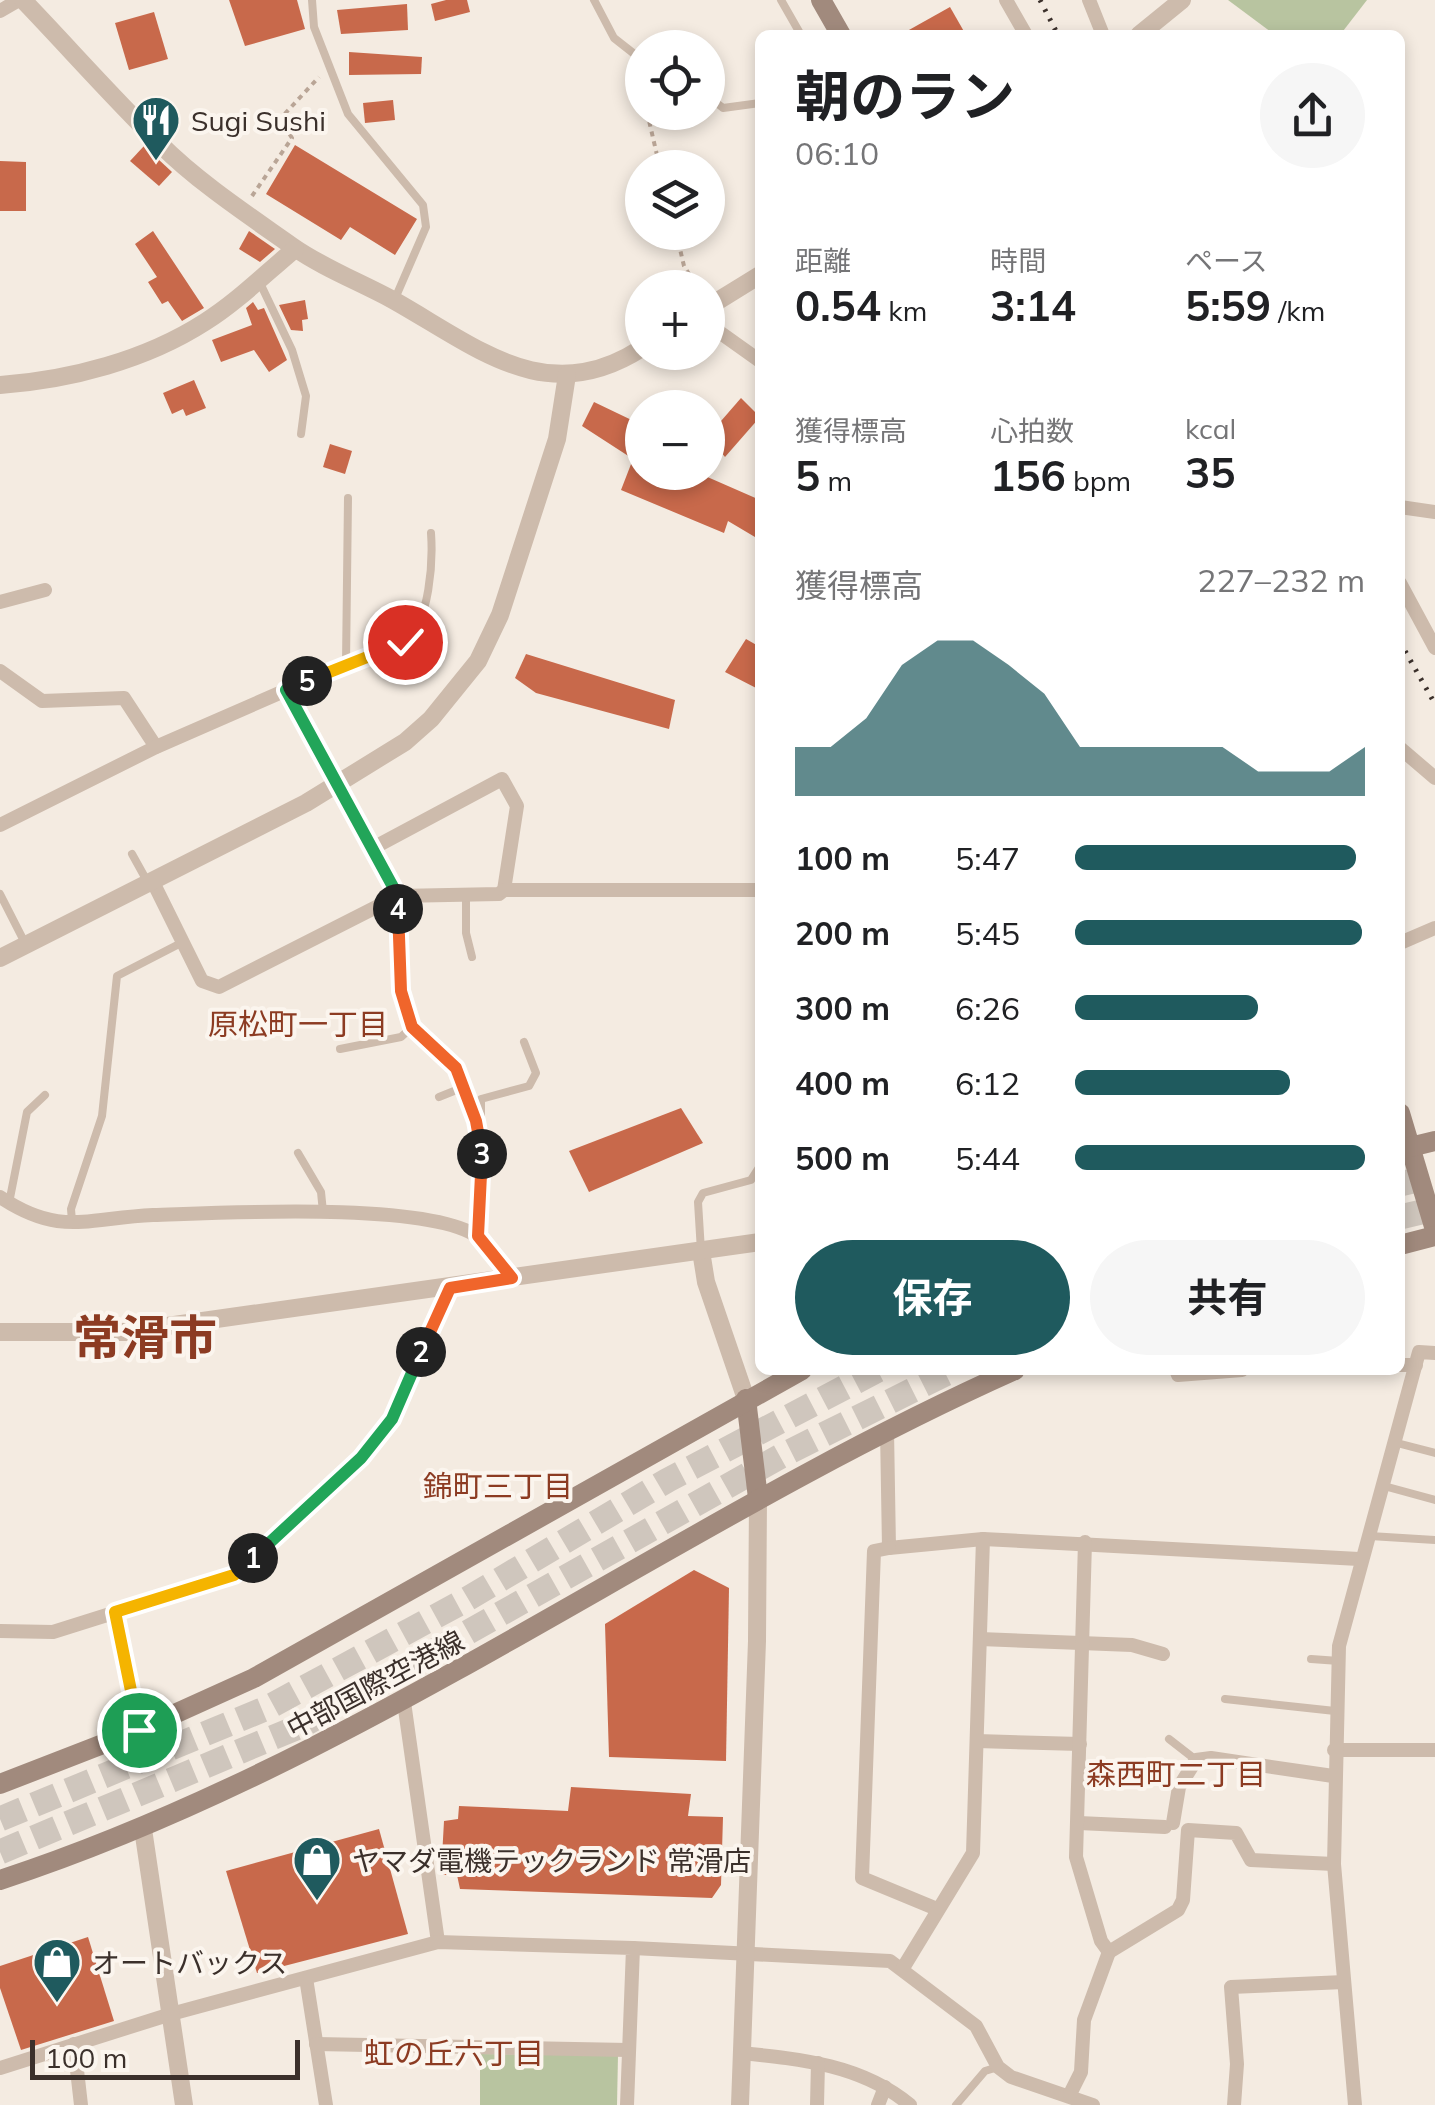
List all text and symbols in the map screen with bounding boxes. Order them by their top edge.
map controls [625,30,725,490]
button: locate [625,30,725,130]
text: 朝のラン [795,61,1015,130]
button: share [1260,63,1365,168]
restaurant icon: Sugi Sushi [130,94,182,162]
place label: Sugi Sushi [191,103,326,138]
text: 06:10 [795,133,879,173]
button: layers [625,150,725,250]
text: 距離 [795,243,851,278]
text: 時間 [990,243,1046,278]
text: ペース [1185,243,1268,278]
button: + [625,270,725,370]
text: 0.54 [795,279,881,332]
text: 3:14 [990,279,1076,332]
text: 5:59 [1185,279,1271,332]
text: km [881,293,927,328]
text: /km [1271,293,1325,328]
button: − [625,390,725,490]
text: kcal [1185,411,1236,446]
text: 獲得標高 [795,413,907,448]
text: 心拍数 [990,413,1074,448]
text: 35 [1185,446,1235,499]
text: 5 [795,449,820,502]
text: 156 [990,449,1066,502]
text: m [820,463,852,498]
text: bpm [1066,463,1131,498]
text: 227–232 m [1197,560,1365,600]
text: 獲得標高 [795,565,923,605]
pin [363,600,448,685]
icon: check [378,615,433,670]
pin: 5 [282,656,332,706]
text: 5 [299,663,315,698]
text: 100 m [795,838,890,878]
text: 5:47 [955,838,1020,878]
pin: 4 [373,884,423,934]
text: 4 [390,891,406,926]
text: 200 m [795,913,890,953]
text: 5:45 [955,913,1020,953]
text: 300 m [795,988,890,1028]
text: 6:26 [955,988,1020,1028]
district label: 原松町一丁目 [208,1005,388,1043]
text: 400 m [795,1063,890,1103]
text: 6:12 [955,1063,1020,1103]
pin: 3 [457,1129,507,1179]
text: 3 [474,1136,490,1171]
text: 500 m [795,1138,890,1178]
text: 5:44 [955,1138,1020,1178]
button: 保存 [795,1240,1070,1355]
button: 共有 [1090,1240,1365,1355]
district label: 常滑市 [73,1307,217,1367]
pin: 2 [396,1327,446,1377]
text: 2 [413,1334,429,1369]
district label: 錦町三丁目 [423,1467,573,1505]
pin: 1 [228,1533,278,1583]
text: 1 [245,1540,261,1575]
street label: 中部国際空港線 [280,1623,470,1745]
pin [97,1688,182,1773]
icon: arrive [112,1703,167,1758]
district label: 森西町二丁目 [1086,1755,1266,1793]
shop icon: ヤマダ電機テックランド 常滑店 [291,1834,343,1902]
place label: ヤマダ電機テックランド 常滑店 [352,1843,751,1878]
shop icon: オートバックス [31,1936,83,2004]
place label: オートバックス [92,1945,287,1980]
district label: 虹の丘六丁目 [364,2034,544,2072]
scale bar [30,2035,300,2080]
text: 100 m [45,2040,127,2075]

